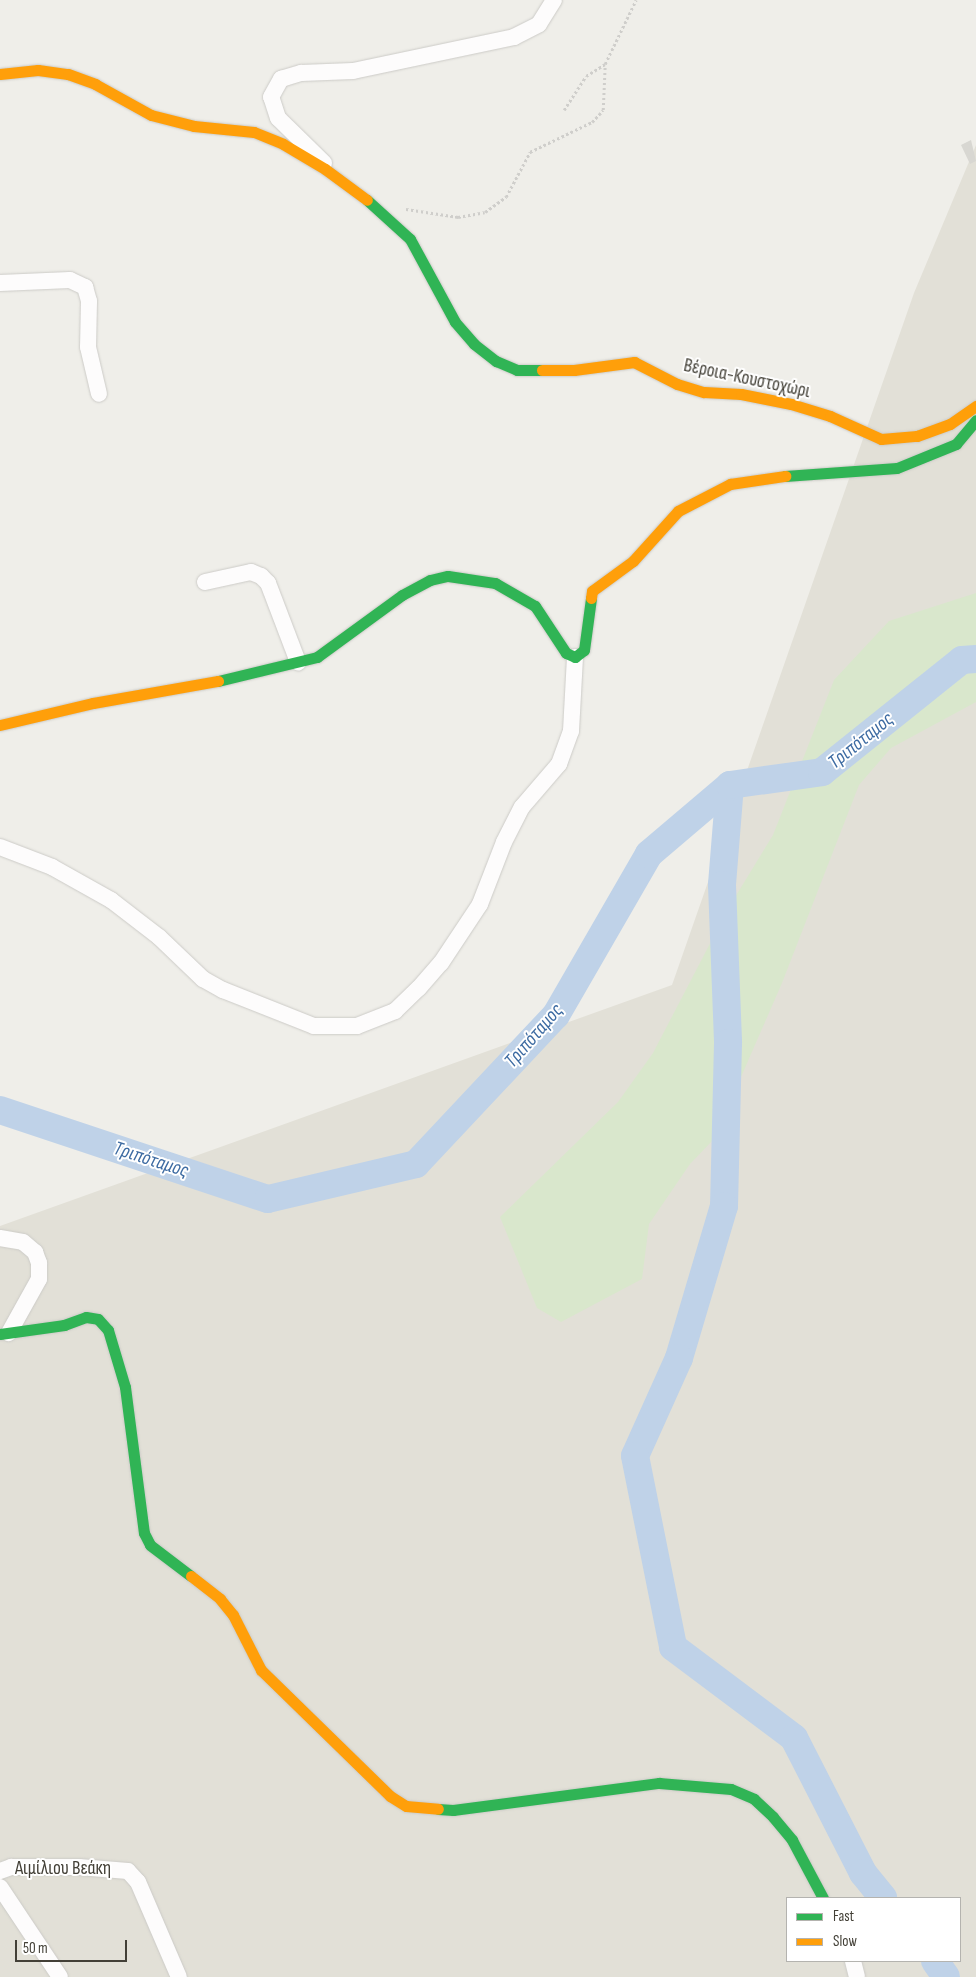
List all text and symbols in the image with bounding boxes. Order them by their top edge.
street label: Βέροια-Κουστοχώρι [681,354,813,404]
water label: Τριπόταμος [823,707,899,775]
water label: Τριπόταμος [500,999,568,1073]
water label: Τριπόταμος [111,1137,191,1183]
street label: Αιμίλιου Βεάκη [15,1858,111,1880]
legend [786,1897,961,1962]
text: Fast [833,1907,854,1926]
scale bar [18,1930,130,1962]
text: Slow [833,1932,857,1951]
text: 50 m [23,1939,48,1958]

